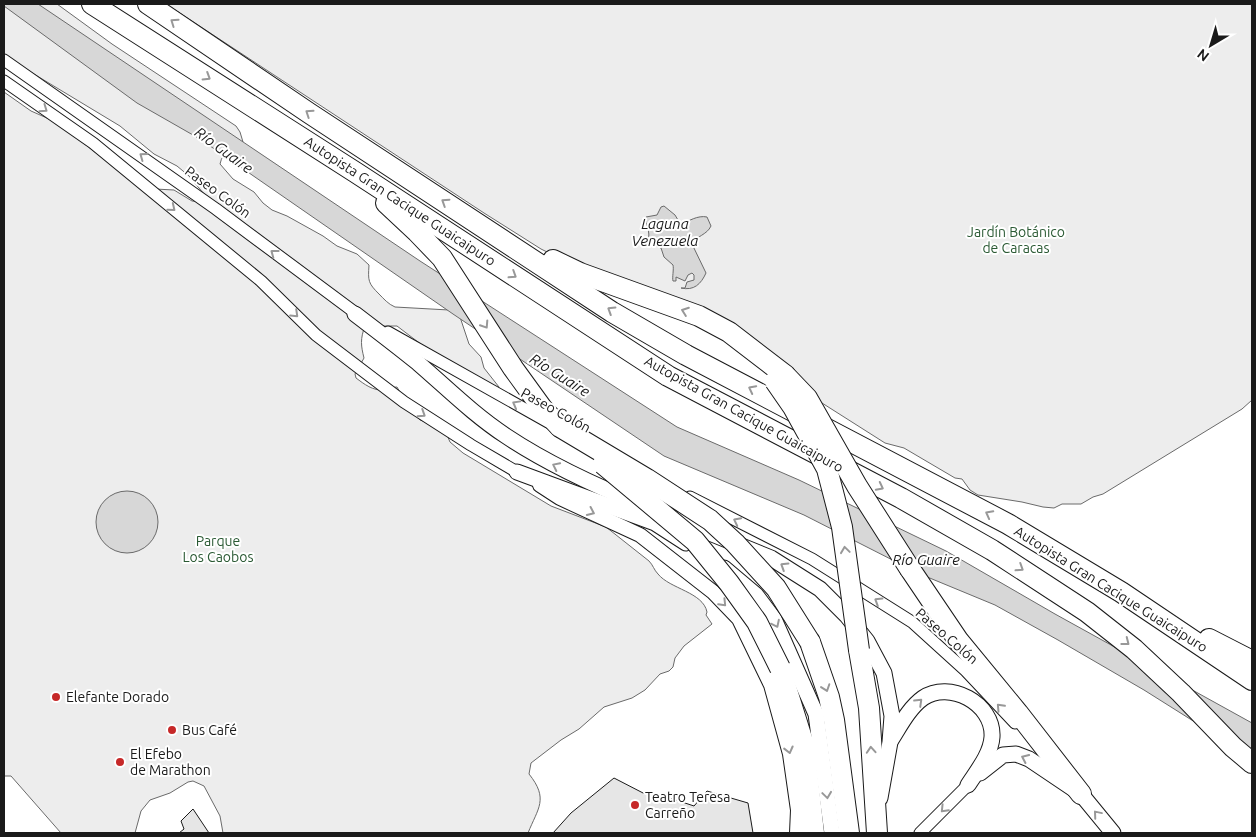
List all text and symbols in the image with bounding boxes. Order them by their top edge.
one-way arrow [170,19,180,28]
north arrow [1186,20,1236,70]
text: N [1194,46,1212,65]
one-way arrow [201,71,210,81]
one-way arrow [38,103,47,112]
one-way arrow [305,110,314,119]
water label: Río Guaire [192,123,257,177]
street label: Autopista Gran Cacique Guaicaipuro [301,133,499,269]
one-way arrow [140,154,149,162]
street label: Paseo Colón [182,163,254,221]
one-way arrow [441,198,450,208]
one-way arrow [167,202,176,211]
water label: Laguna Venezuela [632,215,698,249]
park label: Jardín Botánico de Caracas [967,224,1065,256]
one-way arrow [271,250,280,258]
one-way arrow [508,268,517,278]
one-way arrow [607,307,616,317]
one-way arrow [681,307,690,317]
one-way arrow [289,308,298,317]
one-way arrow [479,319,488,329]
water label: Río Guaire [527,350,594,400]
street label: Autopista Gran Cacique Guaicaipuro [642,353,846,475]
street label: Paseo Colón [518,384,594,436]
one-way arrow [749,385,758,395]
one-way arrow [512,400,521,410]
one-way arrow [417,408,426,418]
one-way arrow [552,462,561,472]
one-way arrow [874,481,883,491]
one-way arrow [586,505,595,516]
one-way arrow [986,510,995,520]
one-way arrow [733,517,742,527]
street label: Autopista Gran Cacique Guaicaipuro [1011,523,1211,655]
park label: Parque Los Caobos [182,533,254,565]
one-way arrow [840,545,851,553]
water label: Río Guaire [892,551,960,568]
one-way arrow [1015,562,1024,571]
one-way arrow [780,563,789,572]
one-way arrow [874,597,883,607]
one-way arrow [718,598,727,607]
street label: Paseo Colón [913,605,981,667]
one-way arrow [770,619,780,628]
one-way arrow [1120,637,1129,645]
one-way arrow [820,683,830,692]
place label: Elefante Dorado [66,689,169,705]
marker: Elefante Dorado [50,691,62,703]
one-way arrow [913,699,922,708]
one-way arrow [997,704,1006,713]
place label: Bus Café [182,722,237,738]
marker: Bus Café [166,724,178,736]
one-way arrow [783,745,793,753]
one-way arrow [866,745,877,753]
place label: El Efebo de Marathon [130,746,211,778]
one-way arrow [1022,754,1031,764]
marker: El Efebo de Marathon [114,756,126,768]
place label: Teatro Teresa Carreño [645,789,730,821]
one-way arrow [821,791,832,799]
marker: Teatro Teresa Carreño [629,799,641,811]
one-way arrow [941,803,950,812]
one-way arrow [1094,810,1103,819]

